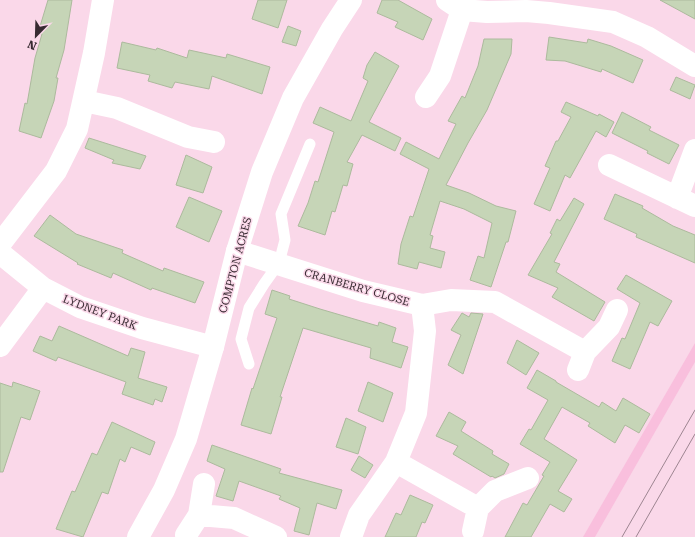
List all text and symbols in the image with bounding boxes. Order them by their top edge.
north arrow [16,16,56,56]
text: N [25,37,39,52]
street label: COMPTON ACRES [216,216,255,315]
street label: CRANBERRY CLOSE [303,266,411,309]
street label: LYDNEY PARK [61,292,139,333]

